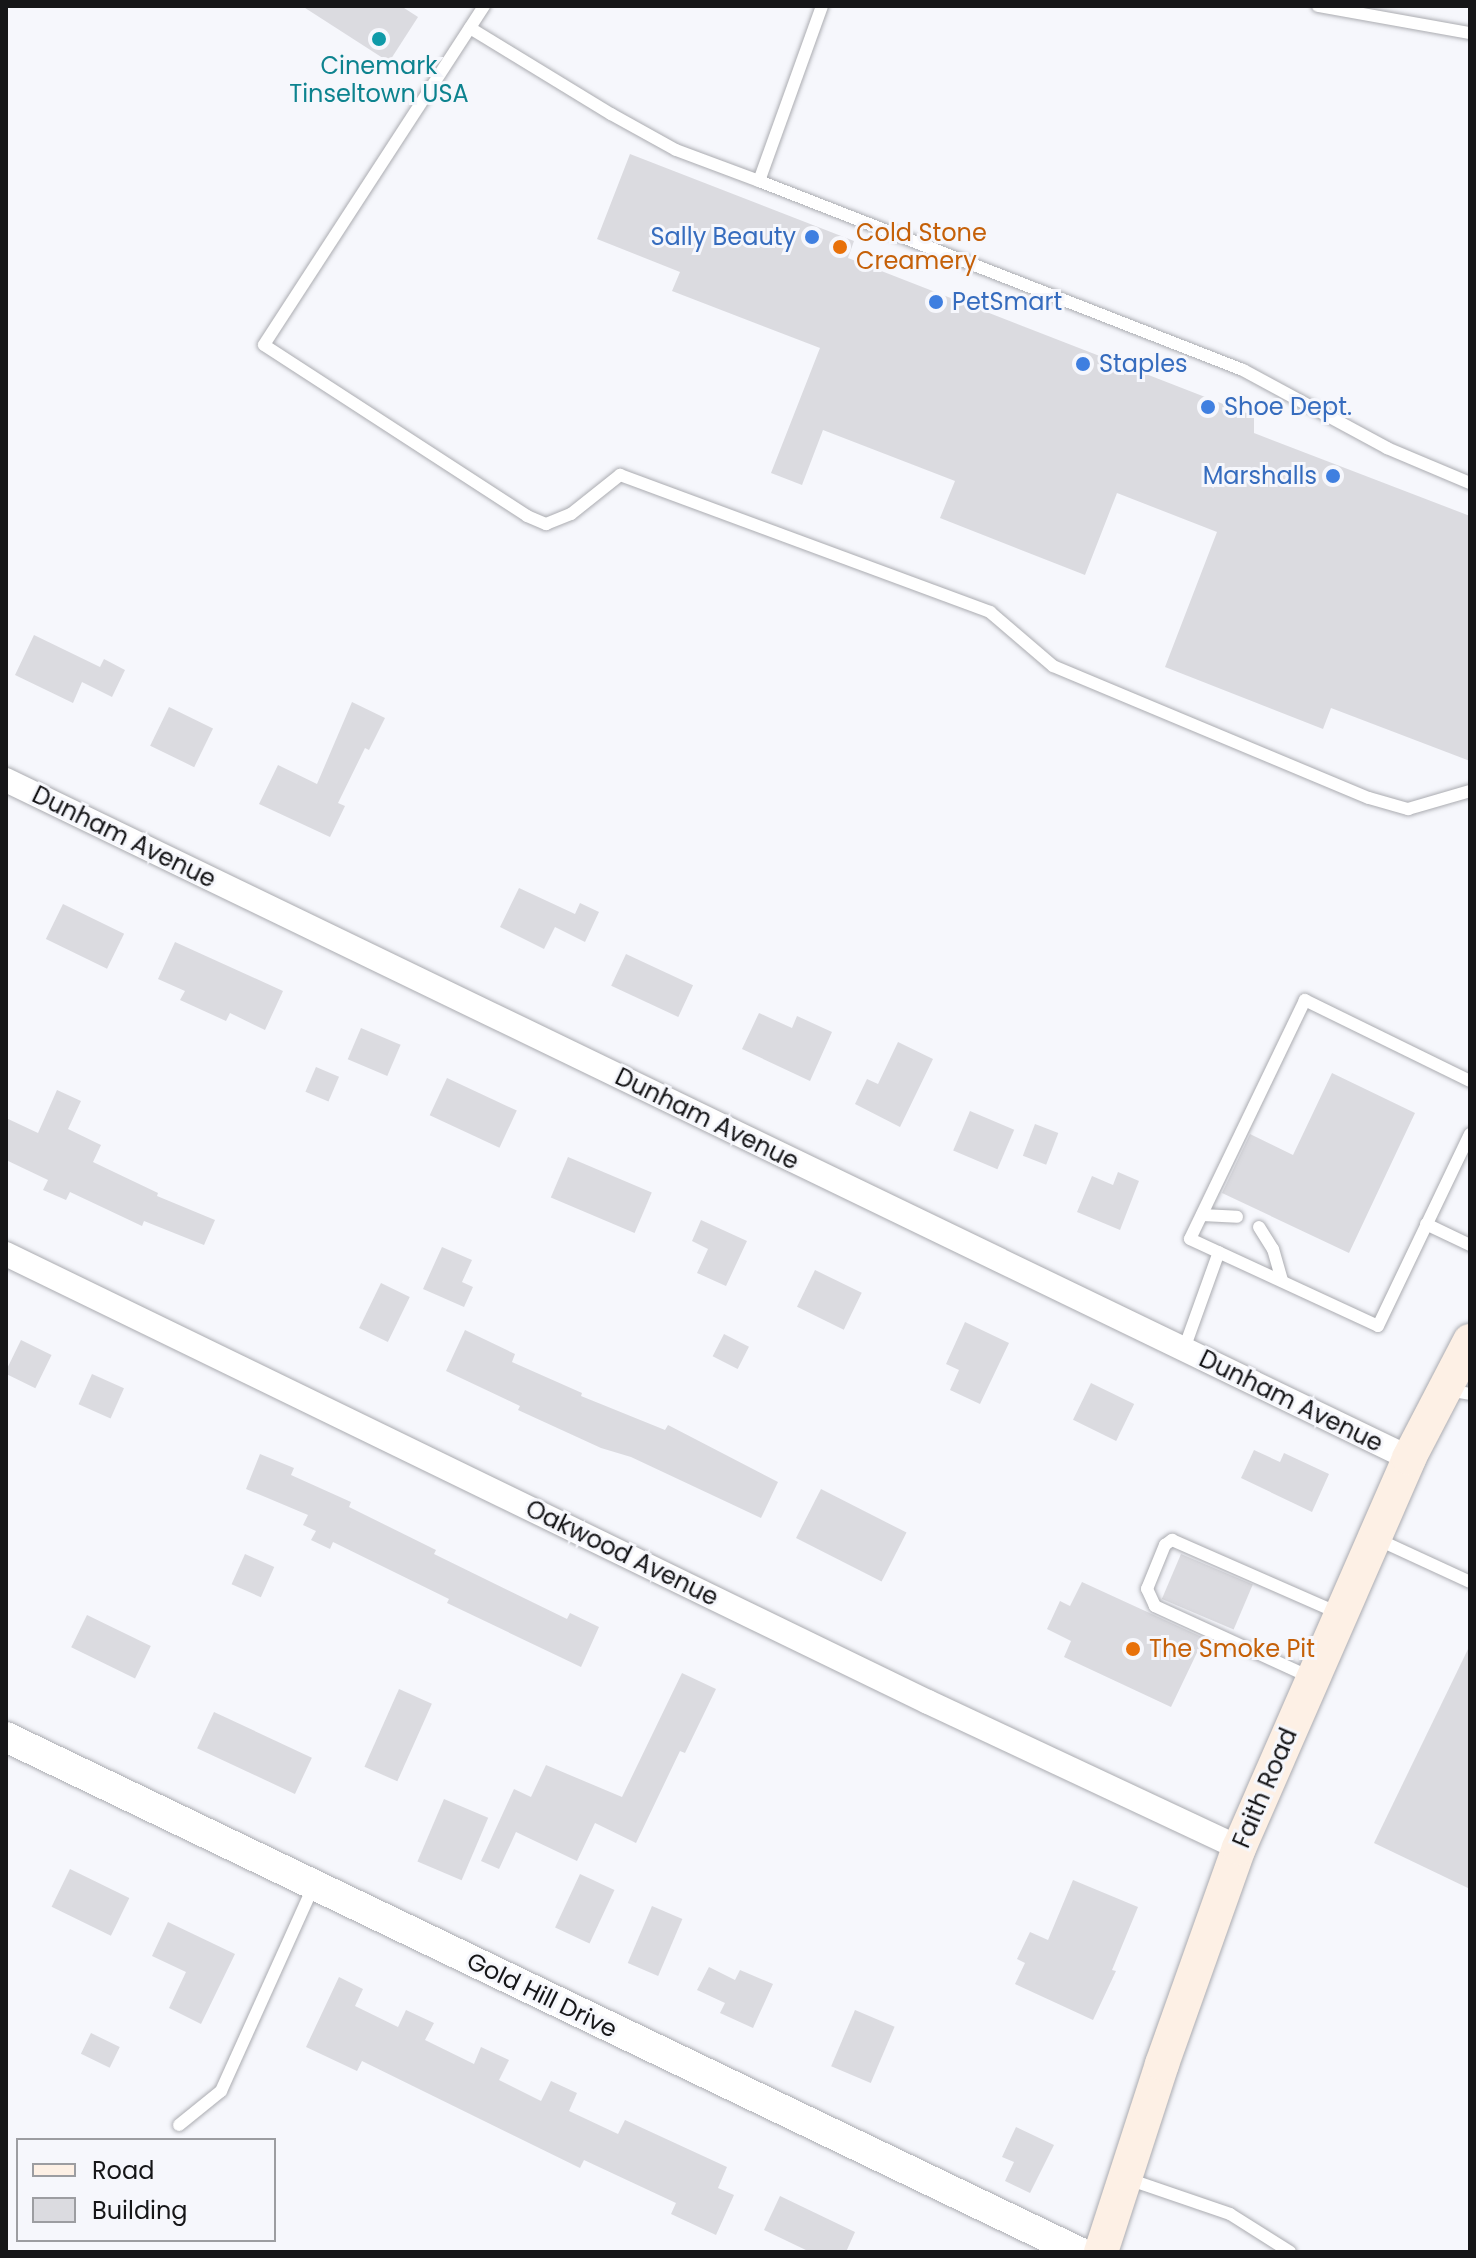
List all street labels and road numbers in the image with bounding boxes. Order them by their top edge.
street label: Dunham Avenue [28,780,220,894]
street label: Dunham Avenue [611,1062,803,1176]
street label: Dunham Avenue [1195,1344,1387,1458]
street label: Oakwood Avenue [521,1494,723,1612]
street label: Faith Road [1227,1724,1303,1852]
street label: Gold Hill Drive [462,1946,622,2044]

